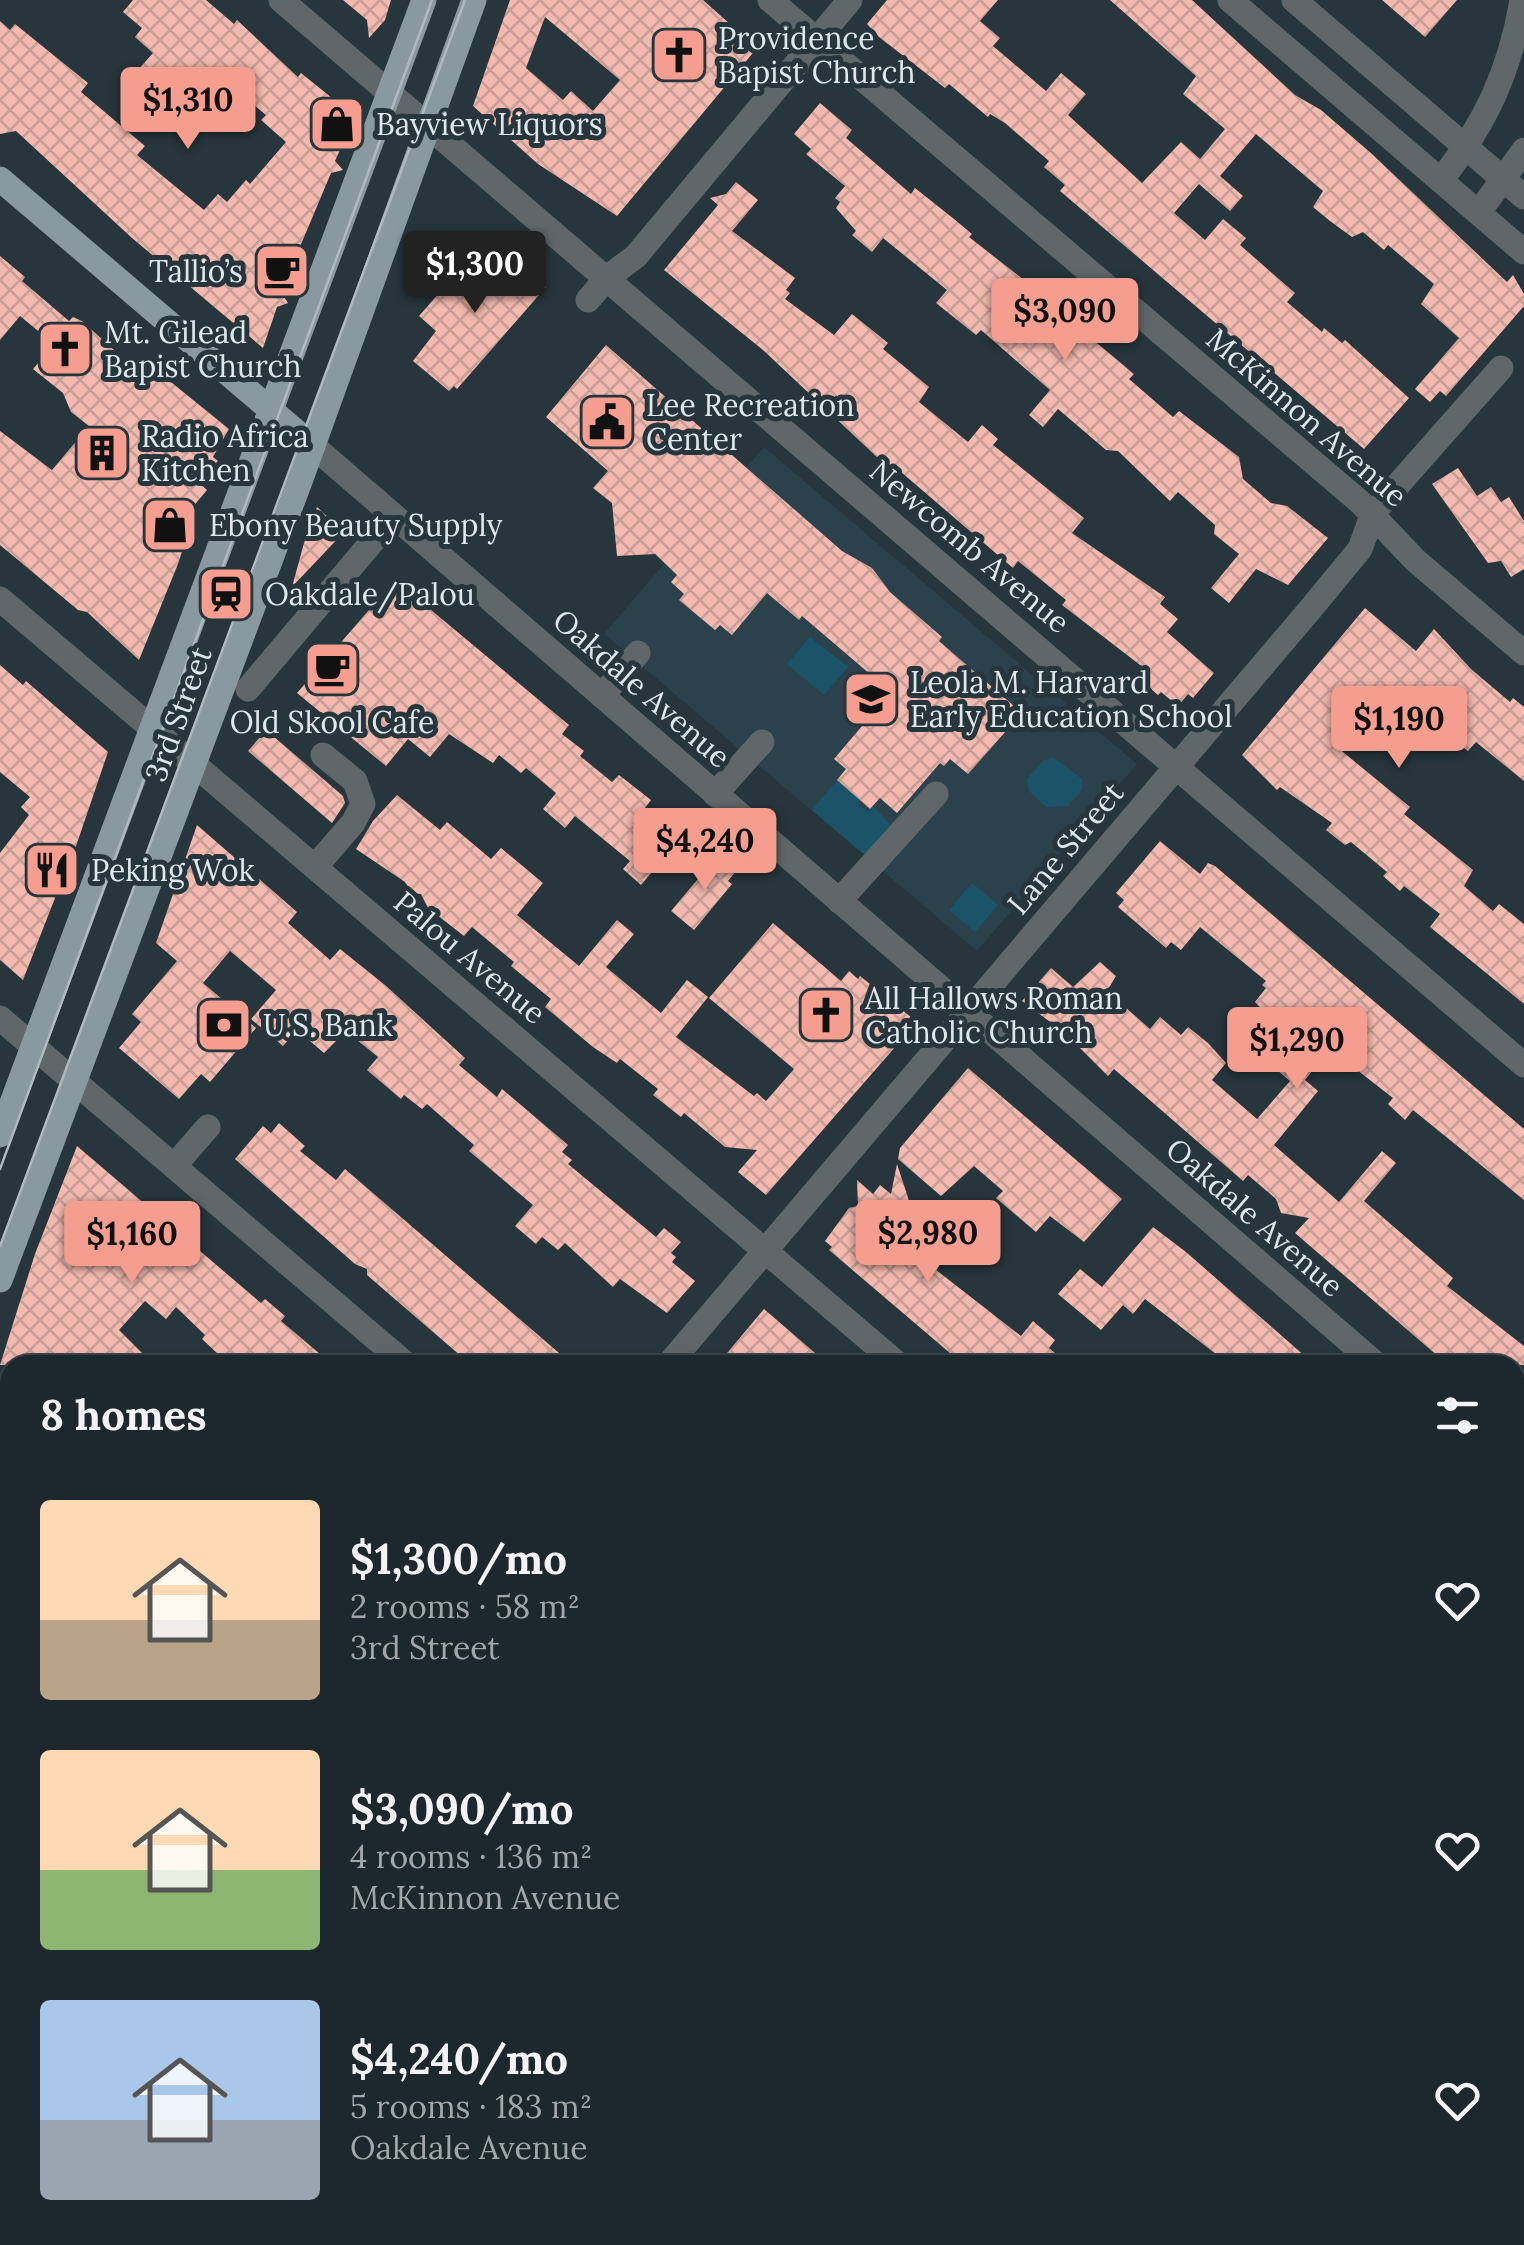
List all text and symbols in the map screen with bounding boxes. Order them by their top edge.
place label: Providence Bapist Church [718,19,915,91]
church icon: Providence Bapist Church [649,25,709,85]
pin: $1,310 [107,67,269,152]
text: $1,310 [142,79,234,120]
shop icon: Bayview Liquors [307,94,367,154]
place label: Bayview Liquors [376,105,603,144]
pin: $1,300 [394,231,556,316]
cafe icon: Tallio’s [252,241,312,301]
text: $1,300 [426,243,524,284]
place label: Tallio’s [149,252,243,290]
pin: $3,090 [984,278,1146,363]
text: $3,090 [1013,290,1117,331]
place label: Mt. Gilead Bapist Church [104,313,301,385]
church icon: Mt. Gilead Bapist Church [35,319,95,379]
street label: McKinnon Avenue [1199,319,1415,515]
place label: Lee Recreation Center [646,386,854,458]
public building icon: Lee Recreation Center [577,392,637,452]
place label: Radio Africa Kitchen [141,417,309,489]
building icon: Radio Africa Kitchen [72,423,132,483]
street label: Newcomb Avenue [862,451,1078,641]
shop icon: Ebony Beauty Supply [140,495,200,555]
place label: Ebony Beauty Supply [209,506,502,545]
station icon: Oakdale/Palou [196,564,256,624]
place label: Oakdale/Palou [265,575,475,614]
street label: Oakdale Avenue [545,601,739,775]
cafe icon: Old Skool Cafe [302,639,362,699]
street label: 3rd Street [136,641,220,786]
place label: Leola M. Harvard Early Education School [910,663,1232,736]
school or university icon: Leola M. Harvard Early Education School [841,669,901,729]
pin: $1,190 [1318,686,1480,771]
text: $1,190 [1353,698,1445,739]
place label: Old Skool Cafe [230,703,434,741]
street label: Lane Street [999,774,1132,922]
pin: $4,240 [624,808,786,893]
text: $4,240 [655,820,755,861]
restaurant icon: Peking Wok [22,840,82,900]
place label: Peking Wok [91,851,255,890]
street label: Palou Avenue [386,882,554,1032]
place label: All Hallows Roman Catholic Church [864,979,1123,1051]
church icon: All Hallows Roman Catholic Church [796,985,856,1045]
bank icon: U.S. Bank [194,995,254,1055]
place label: U.S. Bank [263,1006,393,1044]
pin: $1,290 [1216,1007,1378,1092]
text: $1,290 [1249,1019,1345,1060]
street label: Oakdale Avenue [1158,1130,1352,1304]
pin: $2,980 [847,1200,1009,1285]
pin: $1,160 [51,1201,213,1286]
text: $2,980 [878,1212,978,1253]
text: $1,160 [86,1213,178,1254]
text: 8 homes [40,1388,207,1442]
icon: filters [1430,1388,1485,1443]
text: $1,300/mo [350,1532,567,1586]
icon: home [120,1540,240,1660]
icon: heart [1430,1573,1485,1628]
text: 2 rooms · 58 m² [350,1586,580,1627]
text: 3rd Street [350,1627,500,1668]
text: $3,090/mo [350,1782,574,1836]
icon: home [120,1790,240,1910]
icon: heart [1430,1823,1485,1878]
text: 4 rooms · 136 m² [350,1836,592,1877]
text: McKinnon Avenue [350,1877,620,1918]
text: $4,240/mo [350,2032,568,2086]
icon: home [120,2040,240,2160]
icon: heart [1430,2073,1485,2128]
text: 5 rooms · 183 m² [350,2086,592,2127]
text: Oakdale Avenue [350,2127,588,2168]

